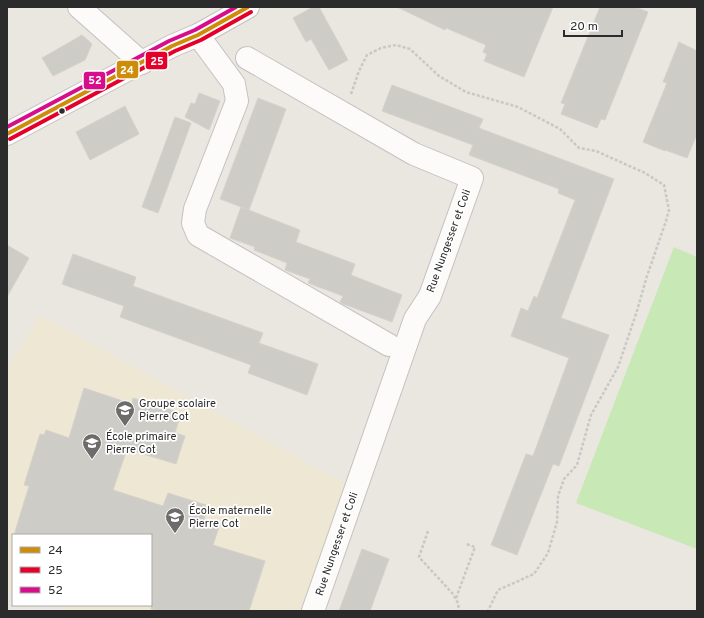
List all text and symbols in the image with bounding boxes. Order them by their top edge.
scale bar [564,12,622,38]
text: 20 m [570,19,598,35]
line badge: 25 [145,51,168,70]
text: 25 [150,55,164,69]
line badge: 24 [116,60,139,79]
text: 24 [120,64,134,78]
line badge: 52 [83,71,106,90]
text: 52 [88,74,102,88]
unlabelled marker [57,106,67,116]
street label: Rue Nungesser et Coli [424,187,474,295]
place label: Groupe scolaire Pierre Cot [139,397,216,424]
school or university icon: Groupe scolaire Pierre Cot [114,399,136,427]
place label: École primaire Pierre Cot [106,429,176,457]
school or university icon: École primaire Pierre Cot [81,432,103,460]
street label: Rue Nungesser et Coli [313,490,361,598]
place label: École maternelle Pierre Cot [189,503,272,531]
school or university icon: École maternelle Pierre Cot [164,506,186,534]
legend [12,534,152,606]
text: 24 [48,543,63,559]
text: 25 [48,563,63,579]
text: 52 [48,583,63,599]

